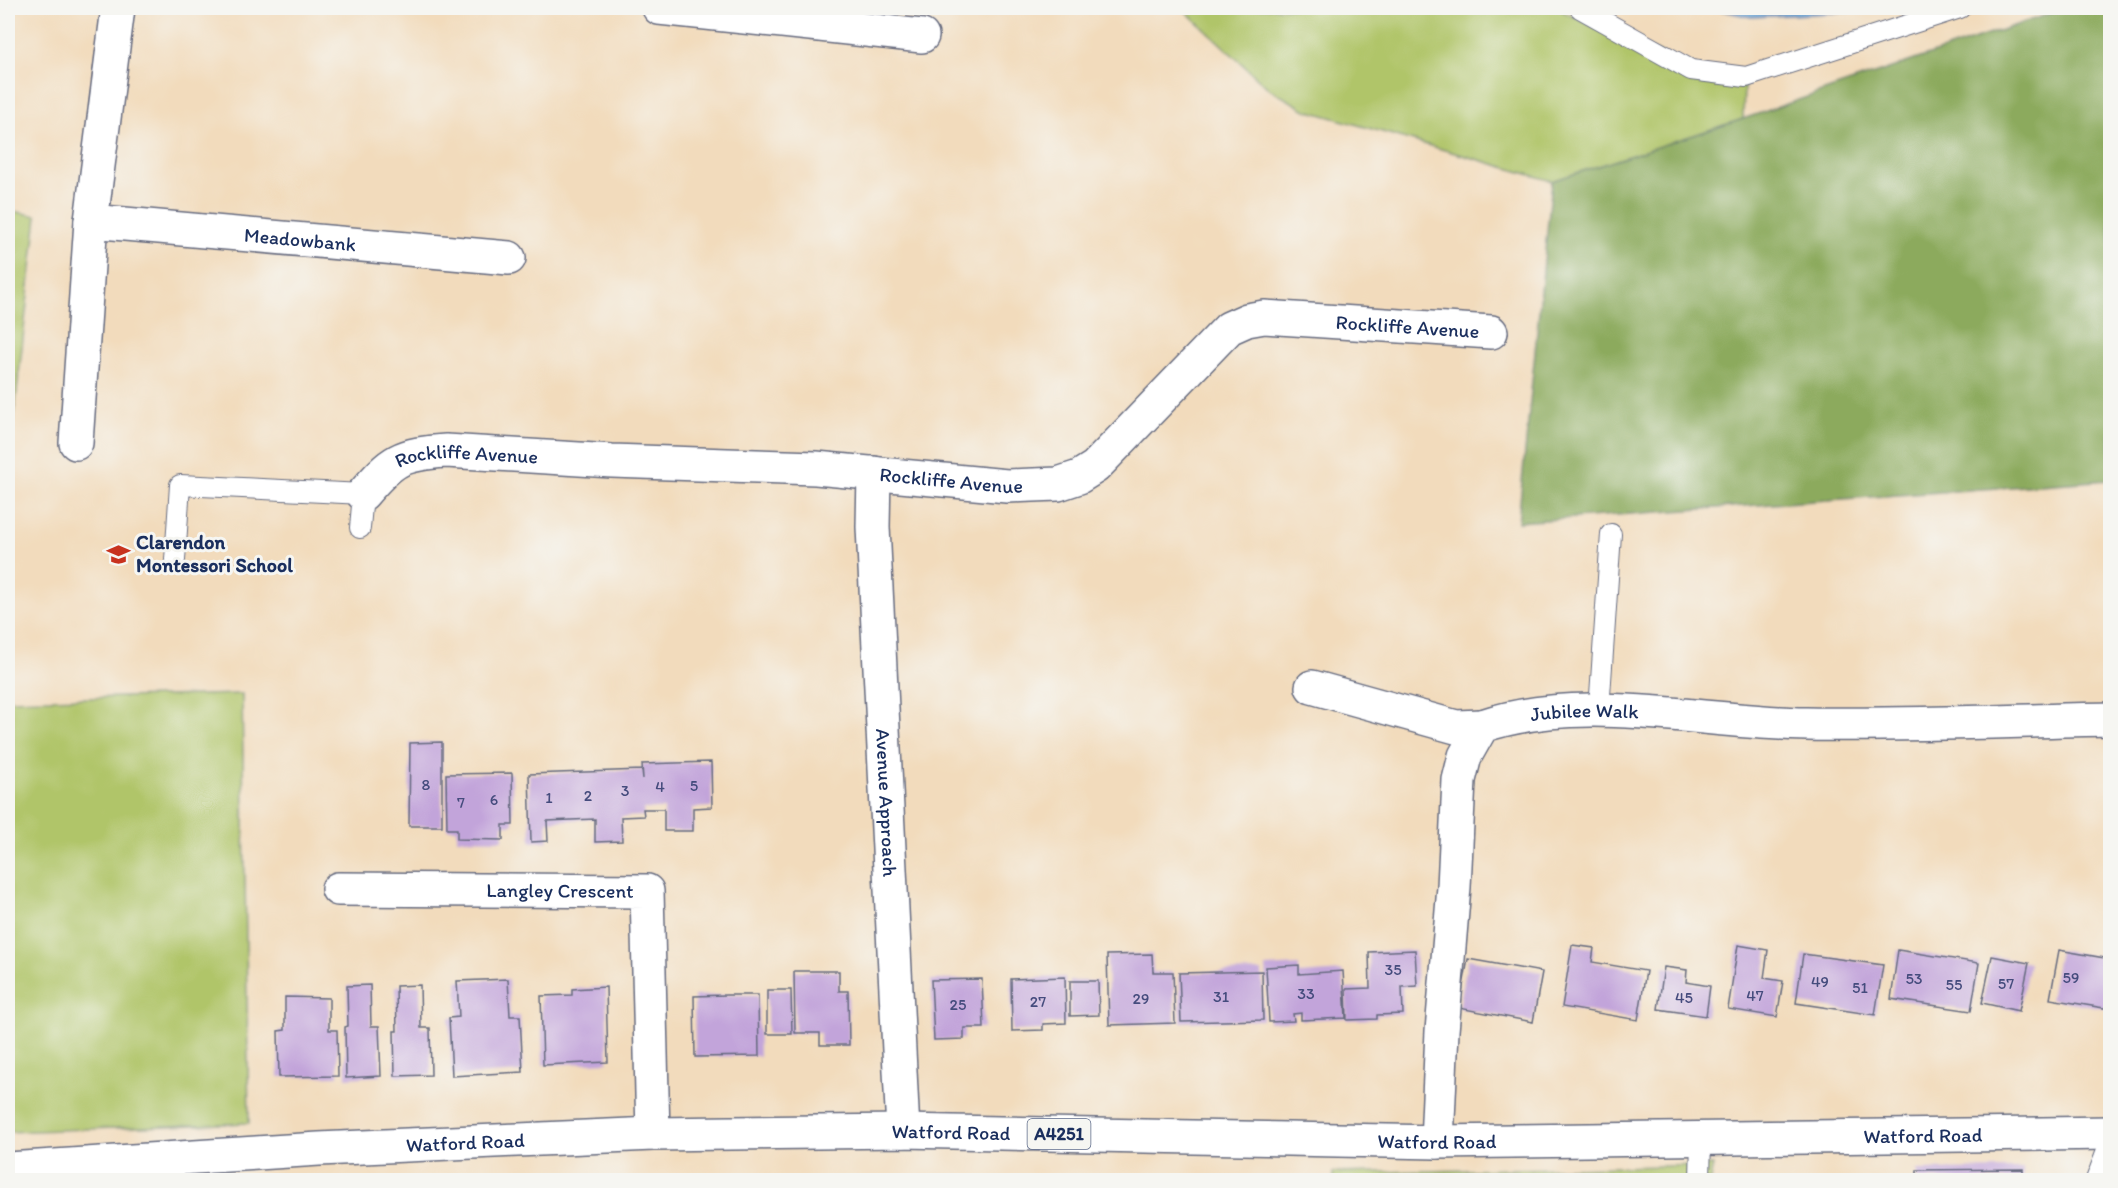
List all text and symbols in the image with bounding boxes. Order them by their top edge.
street label: Meadowbank [243,223,357,256]
street label: Rockliffe Avenue [1335,310,1480,343]
street label: Rockliffe Avenue [391,439,539,473]
street label: Rockliffe Avenue [878,462,1023,498]
place label: Clarendon Montessori School [136,530,293,577]
school or university icon: Clarendon Montessori School [105,541,131,567]
street label: Jubilee Walk [1529,698,1640,726]
street label: Avenue Approach [871,728,902,878]
house number: 8 [422,775,431,794]
house number: 5 [690,776,698,795]
house number: 4 [655,777,665,796]
house number: 3 [621,781,630,800]
house number: 2 [584,786,593,805]
house number: 1 [545,788,553,807]
house number: 6 [490,790,498,809]
house number: 7 [457,793,465,812]
street label: Langley Crescent [486,878,634,903]
house number: 35 [1384,960,1402,979]
house number: 59 [2063,968,2079,987]
house number: 53 [1905,969,1923,988]
house number: 49 [1811,972,1829,991]
house number: 57 [1998,974,2014,993]
house number: 55 [1946,975,1962,994]
house number: 51 [1852,978,1868,997]
house number: 33 [1297,984,1315,1003]
house number: 47 [1746,986,1764,1005]
house number: 31 [1213,987,1230,1006]
house number: 45 [1675,988,1693,1007]
house number: 29 [1133,989,1149,1008]
house number: 27 [1030,992,1046,1011]
house number: 25 [950,995,966,1014]
street label: Watford Road [891,1119,1011,1145]
road number: A4251 [1028,1119,1090,1149]
street label: Watford Road [1863,1123,1983,1148]
street label: Watford Road [405,1128,525,1157]
street label: Watford Road [1377,1129,1497,1154]

